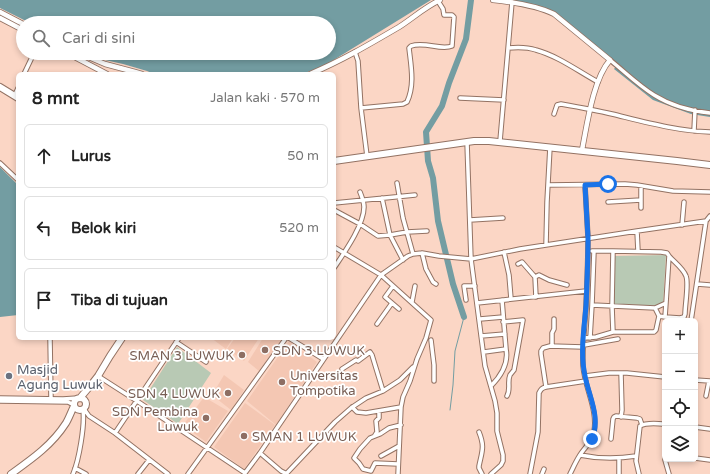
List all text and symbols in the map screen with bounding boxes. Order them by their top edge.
search box [16,16,336,60]
icon: search [30,27,52,49]
text: Cari di sini [62,29,135,47]
text: 8 mnt [32,88,79,109]
text: Jalan kaki · 570 m [210,90,320,106]
icon: ahead [33,145,55,167]
text: Lurus [71,147,111,165]
text: 50 m [287,148,319,164]
route start [599,175,617,193]
icon: left [33,217,55,239]
text: Belok kiri [71,219,136,237]
text: 520 m [279,220,319,236]
icon: arrive [33,289,55,311]
text: Tiba di tujuan [71,291,168,309]
map controls [662,318,698,462]
button: + [662,318,698,354]
place label: SDN 3 LUWUK [273,343,365,359]
marker: SDN 3 LUWUK [260,345,270,355]
place label: SMAN 3 LUWUK [130,348,234,364]
marker: SMAN 3 LUWUK [237,350,247,360]
button: − [662,354,698,390]
place label: Masjid Agung Luwuk [17,362,103,393]
place label: Universitas Tompotika [290,368,358,399]
marker: Masjid Agung Luwuk [4,371,14,381]
marker: Universitas Tompotika [277,377,287,387]
place label: SDN 4 LUWUK [128,386,220,402]
marker: SDN 4 LUWUK [223,388,233,398]
button: locate [662,390,698,426]
place label: SDN Pembina Luwuk [112,404,198,435]
marker: SDN Pembina Luwuk [201,413,211,423]
button: layers [662,426,698,462]
place label: SMAN 1 LUWUK [252,429,357,445]
route end [583,430,601,448]
marker: SMAN 1 LUWUK [239,431,249,441]

